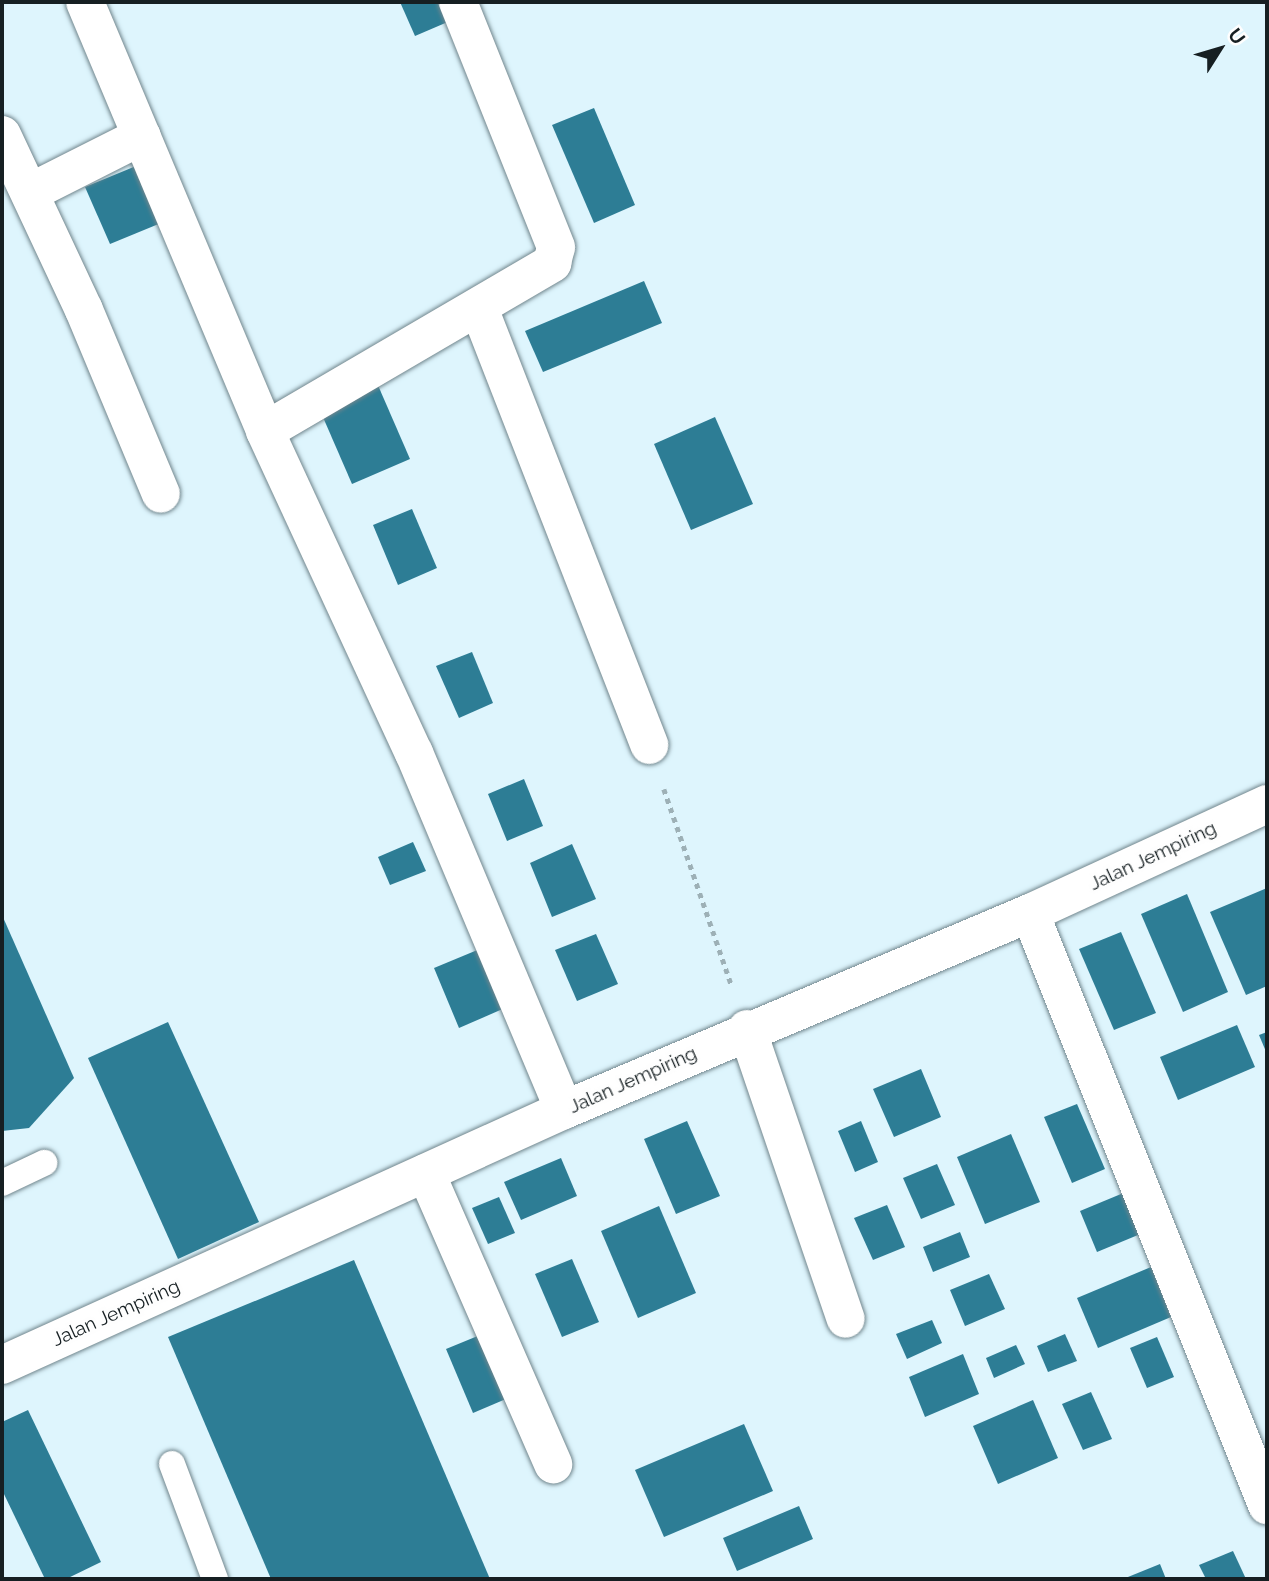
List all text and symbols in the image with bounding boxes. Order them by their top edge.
north arrow [1185,14,1255,84]
text: U [1224,24,1250,49]
street label: Jalan Jempiring [1086,817,1220,895]
street label: Jalan Jempiring [565,1042,701,1118]
street label: Jalan Jempiring [48,1275,184,1351]

